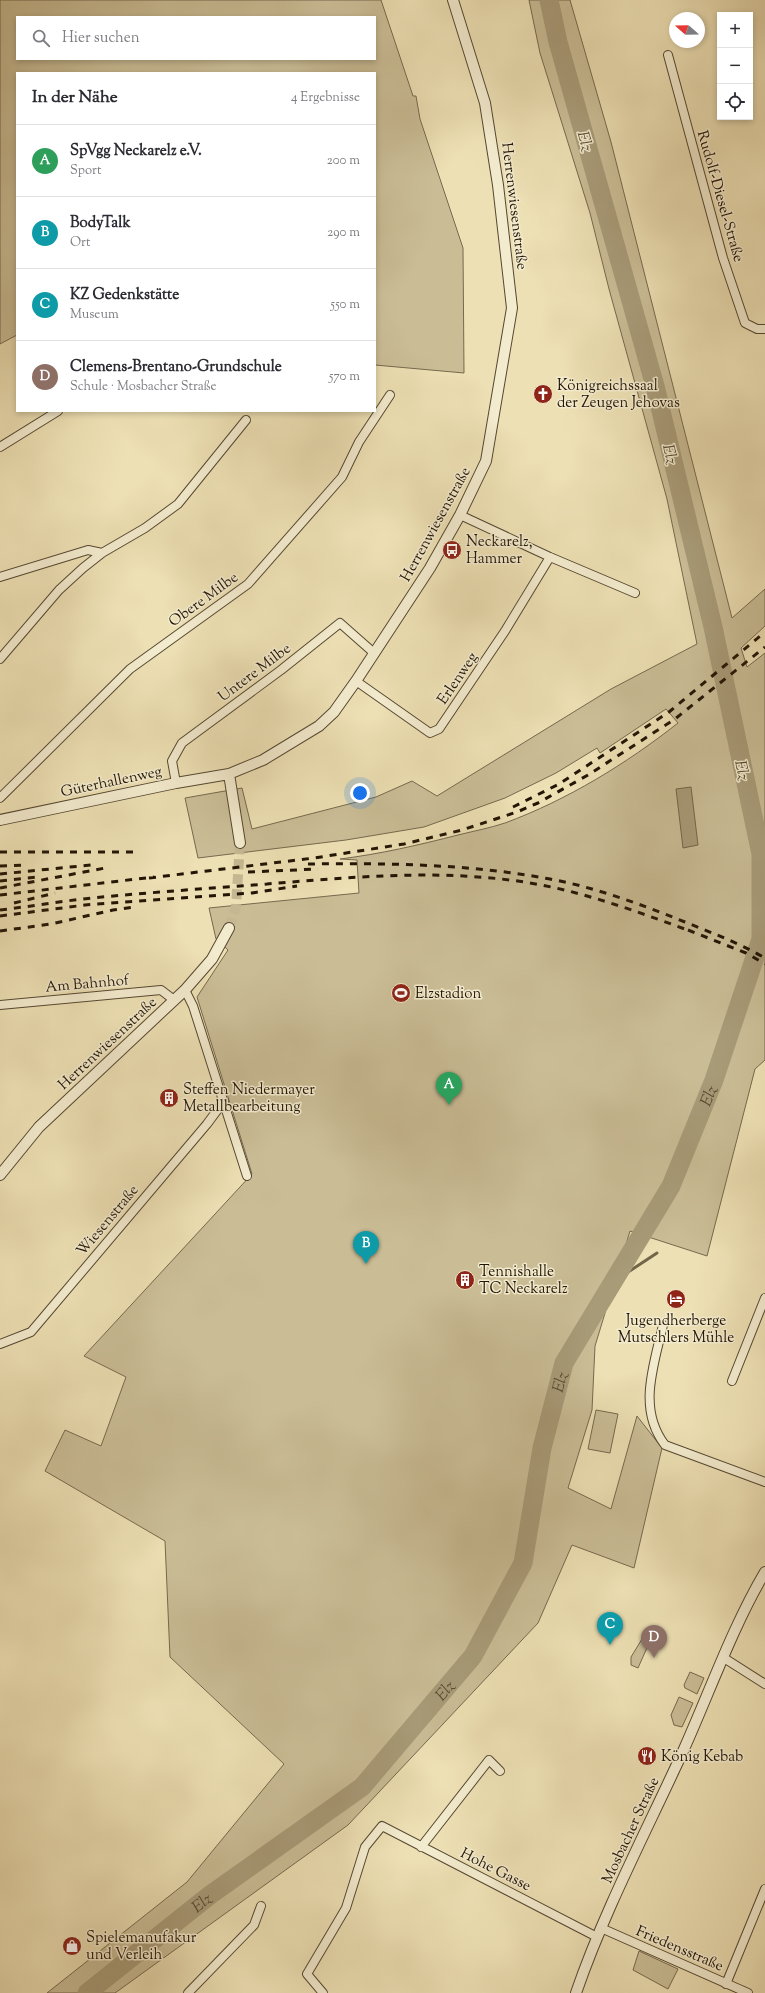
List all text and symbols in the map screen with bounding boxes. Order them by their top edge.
north arrow [669,12,705,48]
map controls [717,12,753,120]
button: + [717,12,753,48]
search box [16,16,376,60]
icon: search [30,27,52,49]
text: Hier suchen [62,28,140,49]
button: − [717,48,753,84]
button: locate [717,84,753,120]
text: In der Nähe [32,86,118,110]
text: 4 Ergebnisse [291,89,360,107]
street label: Rudolf-Diesel-Straße [691,128,748,265]
water label: Elz [570,129,598,155]
text: SpVgg Neckarelz e.V. [70,141,202,162]
street label: Herrenwiesenstraße [495,141,532,271]
text: A [40,152,50,170]
text: 200 m [327,152,360,170]
text: Sport [70,162,101,180]
text: BodyTalk [70,213,131,234]
text: B [41,224,49,242]
text: 290 m [327,224,360,242]
text: Ort [70,234,90,252]
text: KZ Gedenkstätte [70,285,179,306]
text: C [40,296,50,314]
text: 550 m [331,296,360,314]
text: Museum [70,306,119,324]
text: Clemens-Brentano-Grundschule [70,357,282,378]
text: D [40,368,50,386]
text: 570 m [329,368,360,386]
place label: Königreichssaal der Zeugen Jehovas [557,376,680,414]
text: Schule · Mosbacher Straße [70,378,217,396]
church icon: Königreichssaal der Zeugen Jehovas [532,383,554,405]
water label: Elz [655,442,682,468]
street label: Herrenwiesenstraße [396,464,477,586]
place label: Neckarelz, Hammer [466,532,532,570]
bus stop icon: Neckarelz, Hammer [441,539,463,561]
street label: Obere Milbe [165,568,243,633]
street label: Untere Milbe [214,639,296,708]
street label: Erlenweg [433,648,483,709]
water label: Elz [727,758,754,783]
street label: Güterhallenweg [59,761,164,803]
your location [350,783,370,803]
street label: Am Bahnhof [44,970,131,999]
sports icon: Elzstadion [390,982,412,1004]
place label: Elzstadion [415,984,482,1005]
street label: Herrenwiesenstraße [54,993,162,1095]
pin: A [436,1072,462,1105]
place label: Steffen Niedermayer Metallbearbeitung [183,1080,315,1118]
water label: Elz [696,1082,725,1110]
building icon: Steffen Niedermayer Metallbearbeitung [158,1087,180,1109]
street label: Wiesenstraße [72,1181,144,1261]
pin: B [353,1231,379,1264]
place label: Tennishalle TC Neckarelz [479,1262,568,1300]
building icon: Tennishalle TC Neckarelz [454,1269,476,1291]
hotel icon: Jugendherberge Mutschlers Mühle [665,1288,687,1310]
place label: Jugendherberge Mutschlers Mühle [618,1311,734,1349]
water label: Elz [548,1369,575,1395]
pin: C [597,1612,623,1645]
pin: D [641,1625,667,1658]
water label: Elz [431,1676,462,1707]
restaurant icon: König Kebab [636,1745,658,1767]
place label: König Kebab [661,1747,743,1768]
street label: Mosbacher Straße [598,1774,665,1887]
street label: Hohe Gasse [456,1844,534,1897]
water label: Elz [188,1888,218,1919]
street label: Friedensstraße [632,1921,727,1977]
place label: Spielemanufakur und Verleih [86,1928,197,1966]
shop icon: Spielemanufakur und Verleih [61,1935,83,1957]

